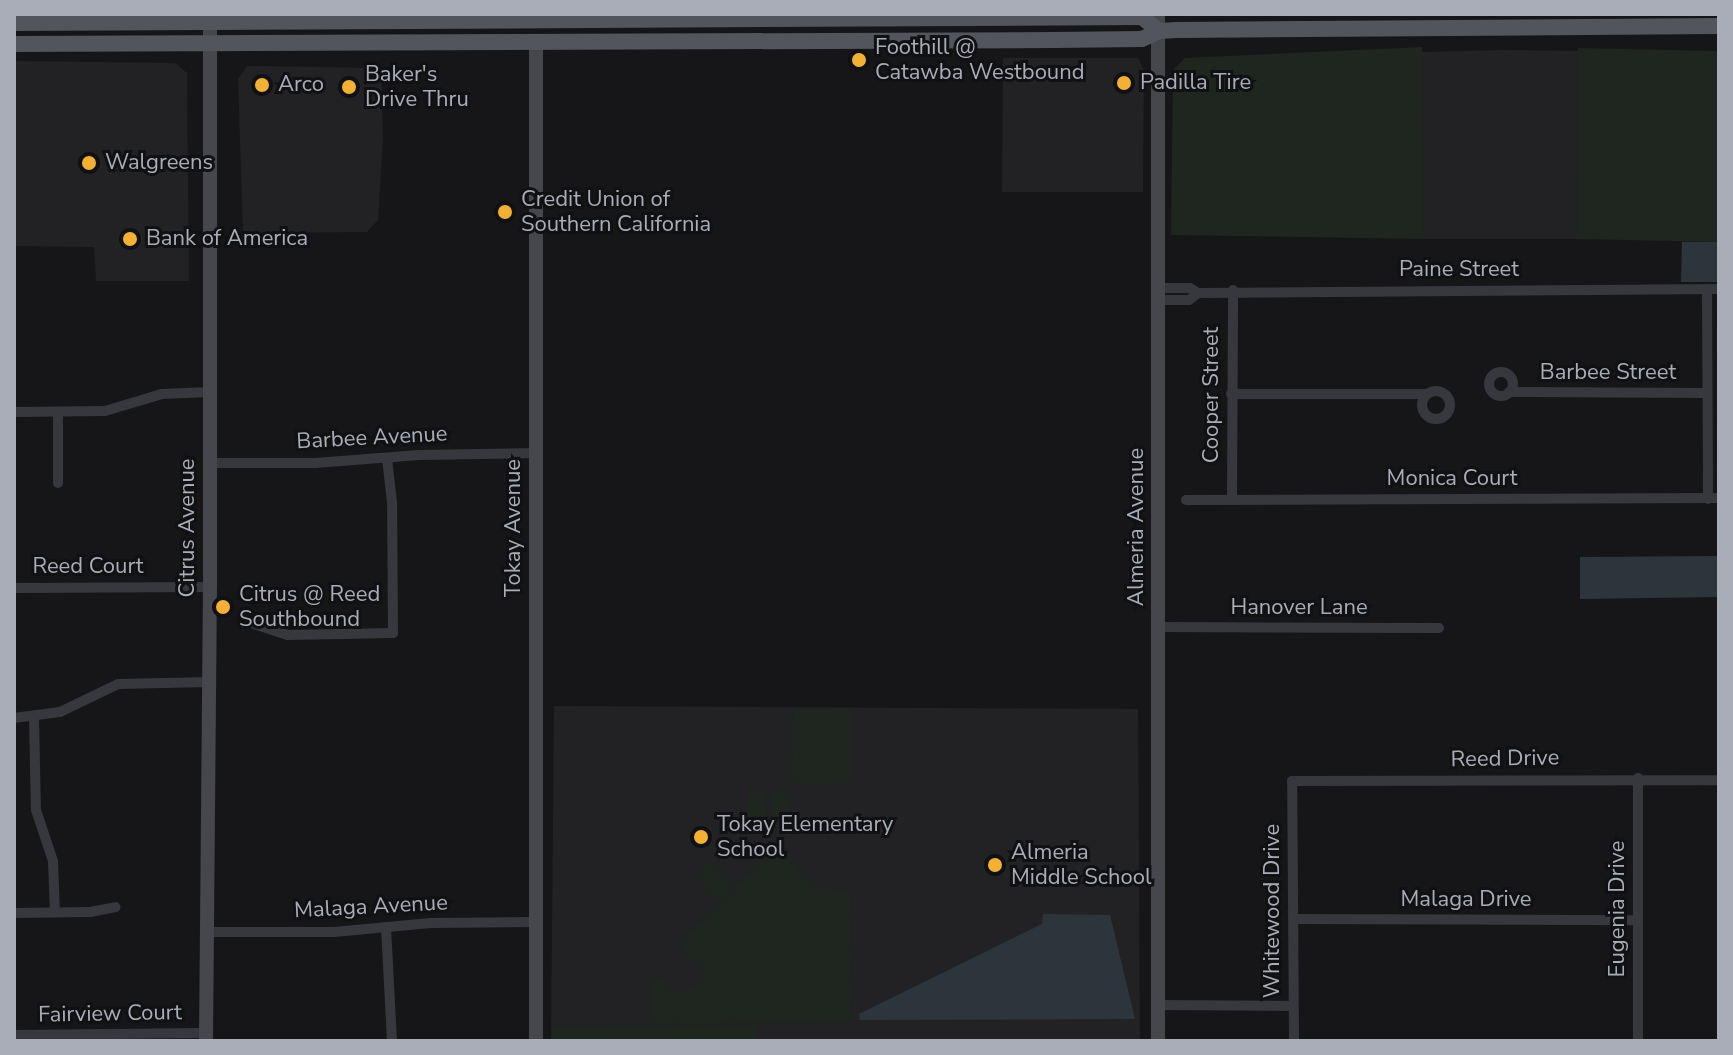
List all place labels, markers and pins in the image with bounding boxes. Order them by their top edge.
place label: Foothill @ Catawba Westbound [875,34,1085,86]
marker: Foothill @ Catawba Westbound [850,51,868,69]
place label: Baker's Drive Thru [365,61,469,112]
place label: Padilla Tire [1140,70,1251,96]
place label: Arco [278,72,324,98]
marker: Padilla Tire [1115,74,1133,92]
marker: Arco [253,76,271,94]
marker: Baker's Drive Thru [340,78,358,96]
place label: Walgreens [105,150,213,176]
marker: Walgreens [80,154,98,172]
place label: Credit Union of Southern California [521,186,711,238]
marker: Credit Union of Southern California [496,203,514,221]
place label: Bank of America [146,226,308,252]
marker: Bank of America [121,230,139,248]
place label: Citrus @ Reed Southbound [239,581,380,632]
marker: Citrus @ Reed Southbound [214,598,232,616]
place label: Tokay Elementary School [717,811,893,862]
marker: Tokay Elementary School [692,828,710,846]
place label: Almeria Middle School [1011,839,1152,890]
marker: Almeria Middle School [986,856,1004,874]

